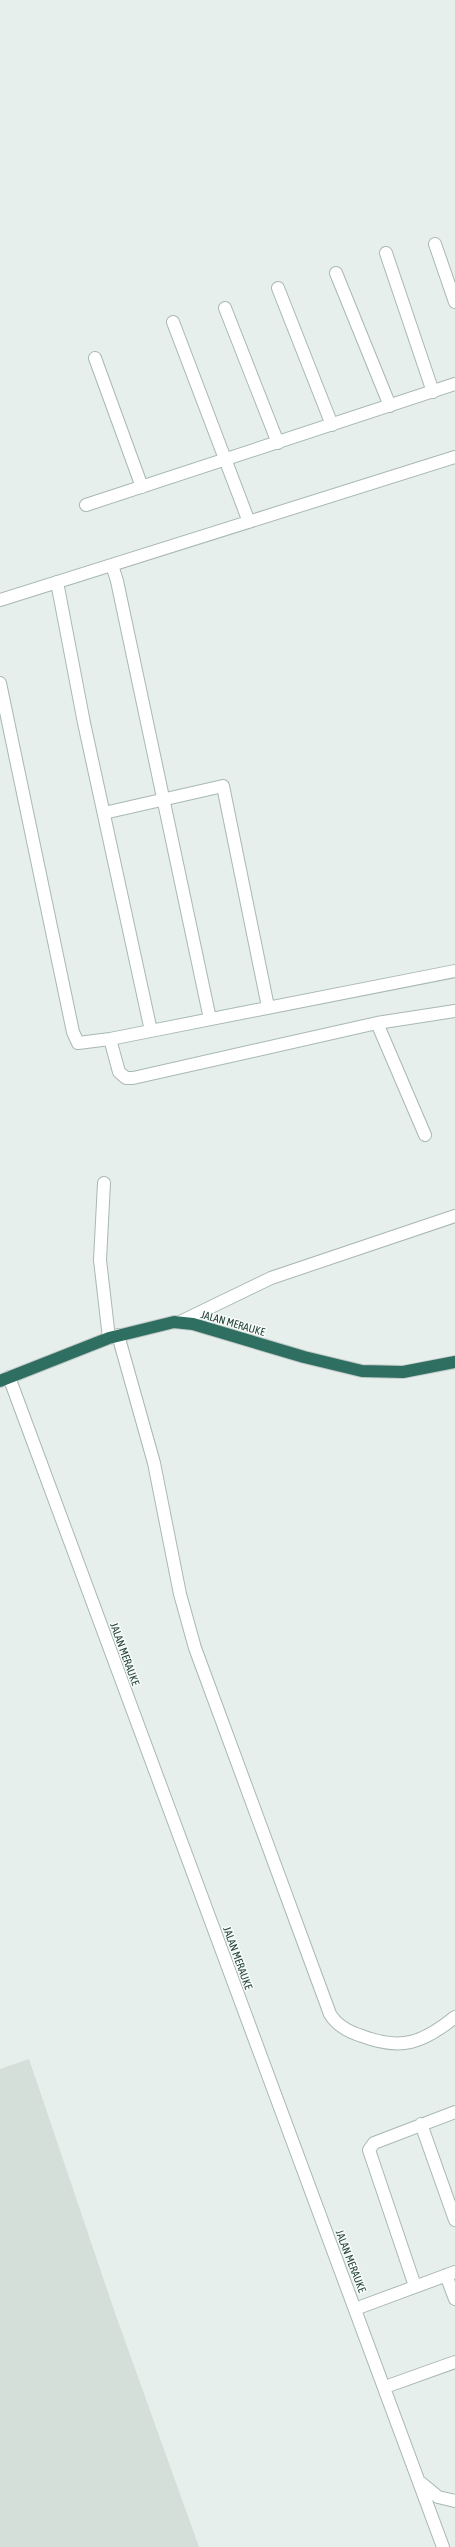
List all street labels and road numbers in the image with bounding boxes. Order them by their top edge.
street label: JALAN MERAUKE [200,1308,267,1338]
street label: JALAN MERAUKE [108,1621,142,1687]
street label: JALAN MERAUKE [221,1925,255,1991]
street label: JALAN MERAUKE [334,2228,369,2294]

